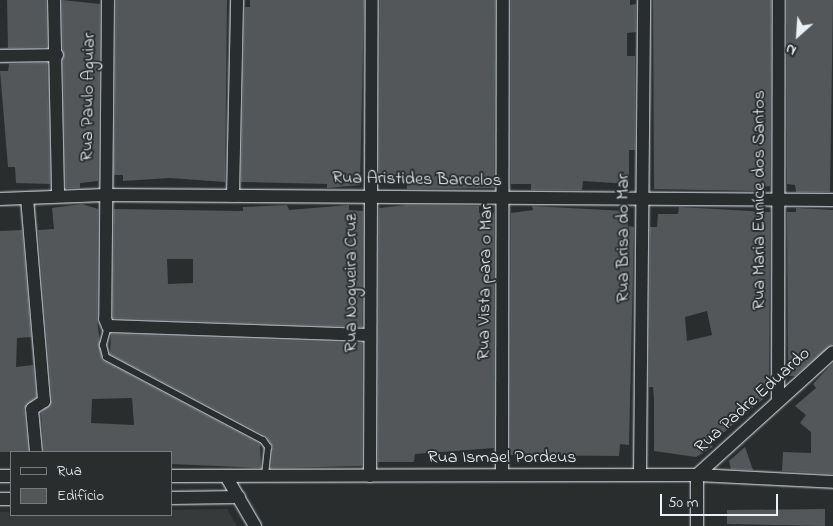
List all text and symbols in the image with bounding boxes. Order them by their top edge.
north arrow [773,10,823,60]
street label: Rua Paulo Aguiar [77,33,101,161]
text: N [782,37,800,60]
street label: Rua Maria Euníce dos Santos [749,90,771,310]
street label: Rua Aristides Barcelos [332,168,502,192]
street label: Rua Brisa do Mar [613,174,635,302]
street label: Rua Vista para o Mar [474,204,498,360]
street label: Rua Nogueira Cruz [341,214,363,352]
street label: Rua Padre Eduardo [691,344,815,458]
street label: Rua Ismael Pordeus [428,447,576,469]
legend [10,451,172,516]
text: Rua [57,460,82,482]
scale bar [663,484,780,516]
text: Edifício [57,485,104,507]
text: 50 m [668,492,698,514]

